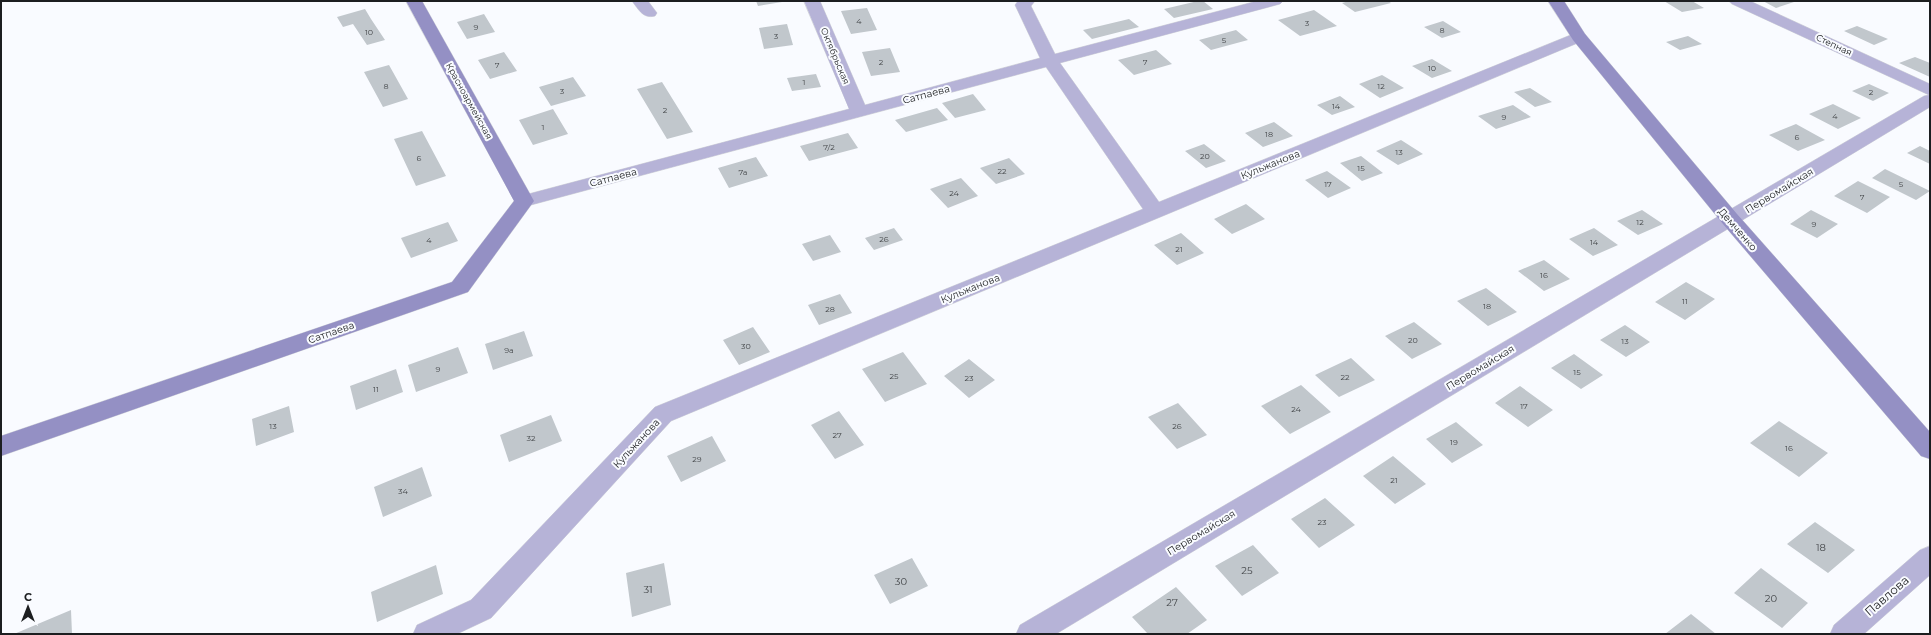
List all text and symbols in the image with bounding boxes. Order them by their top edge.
house number: 4 [856,16,862,26]
house number: 3 [1305,18,1310,28]
house number: 9 [474,22,479,32]
house number: 8 [1439,25,1445,35]
street label: Октябрьская [819,26,852,86]
house number: 10 [365,27,373,37]
house number: 3 [774,31,779,41]
street label: Степная [1814,31,1854,58]
house number: 5 [1222,35,1227,45]
house number: 2 [879,57,884,67]
house number: 7 [1143,57,1148,67]
house number: 7 [495,60,500,70]
street label: Красноармейская [444,61,495,141]
house number: 10 [1428,63,1436,73]
house number: 1 [803,77,805,87]
house number: 8 [383,81,389,91]
house number: 12 [1377,81,1385,91]
street label: Сатпаева [901,82,951,107]
house number: 3 [560,86,565,96]
house number: 2 [1869,87,1874,97]
house number: 14 [1332,101,1341,111]
house number: 2 [663,105,668,115]
house number: 4 [1832,111,1838,121]
house number: 9 [1502,112,1507,122]
house number: 1 [542,122,544,132]
house number: 18 [1265,129,1273,139]
house number: 6 [1795,132,1800,142]
house number: 7/2 [823,142,835,152]
street label: Кульжанова [1239,147,1302,182]
house number: 13 [1395,147,1403,157]
house number: 20 [1200,151,1210,161]
house number: 6 [417,153,422,163]
house number: 15 [1357,163,1365,173]
street label: Сатпаева [588,165,638,190]
street label: Первомайская [1743,165,1816,216]
house number: 22 [997,166,1007,176]
house number: 7а [738,167,748,177]
house number: 17 [1324,179,1332,189]
house number: 5 [1899,179,1904,189]
house number: 24 [949,188,960,198]
house number: 7 [1860,192,1865,202]
street label: Демченко [1715,205,1760,254]
house number: 12 [1636,217,1644,227]
house number: 9 [1812,219,1817,229]
house number: 26 [879,234,889,244]
house number: 4 [426,235,432,245]
house number: 14 [1590,237,1599,247]
house number: 21 [1175,244,1183,254]
house number: 16 [1540,270,1548,280]
street label: Кульжанова [939,271,1002,306]
house number: 11 [1682,296,1688,306]
house number: 18 [1483,301,1491,311]
house number: 28 [825,304,835,314]
street label: Сатпаева [306,318,356,346]
house number: 20 [1408,335,1418,345]
house number: 13 [1621,336,1629,346]
house number: 30 [741,341,751,351]
street label: Первомайская [1444,342,1517,393]
house number: 9а [504,345,514,355]
house number: 9 [436,364,441,374]
house number: 15 [1573,367,1581,377]
house number: 25 [889,371,899,381]
house number: 22 [1340,372,1350,382]
house number: 23 [964,373,974,383]
house number: 11 [373,384,379,394]
house number: 17 [1520,401,1528,411]
house number: 24 [1291,404,1302,414]
street label: Кульжанова [610,416,663,471]
house number: 13 [269,421,277,431]
house number: 26 [1172,421,1182,431]
house number: 27 [832,430,842,440]
house number: 32 [526,433,536,443]
house number: 19 [1450,437,1458,447]
house number: 16 [1785,443,1793,453]
house number: 29 [692,454,702,464]
house number: 21 [1390,475,1398,485]
house number: 34 [398,486,409,496]
street label: Первомайская [1165,507,1238,558]
house number: 23 [1317,517,1327,527]
house number: 18 [1816,541,1826,554]
house number: 25 [1241,564,1253,577]
street label: Павлова [1861,572,1912,619]
house number: 30 [895,575,908,588]
house number: 31 [643,583,653,596]
north arrow [8,587,48,627]
text: С [24,590,32,604]
house number: 20 [1765,592,1778,605]
house number: 27 [1166,596,1178,609]

